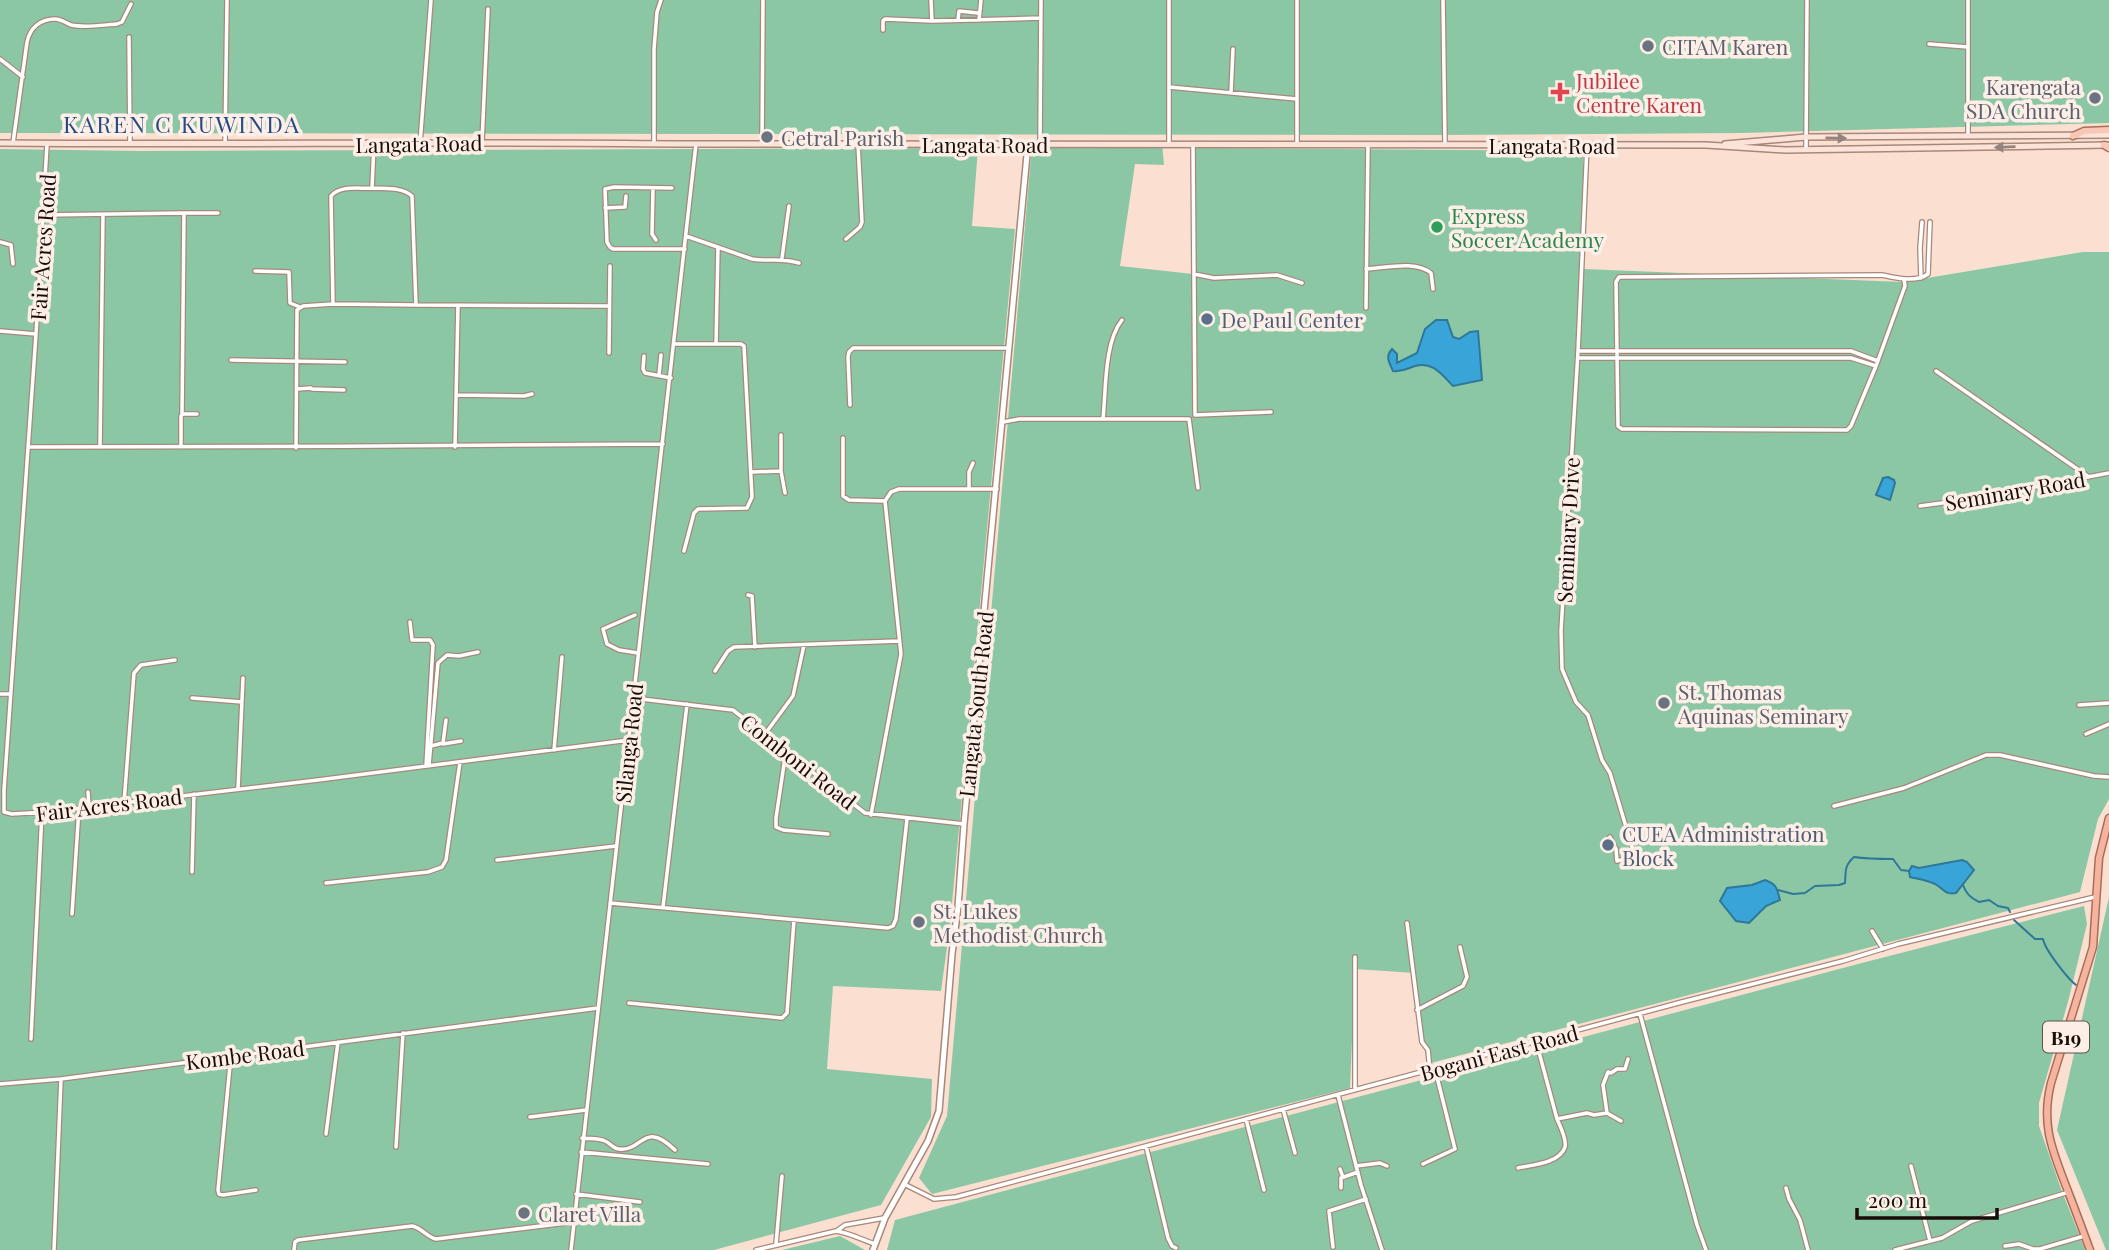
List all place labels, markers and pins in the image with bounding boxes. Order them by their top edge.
place label: CITAM Karen [1662,32,1789,60]
marker: CITAM Karen [1640,38,1656,54]
place label: Jubilee Centre Karen [1575,66,1703,118]
place label: Karengata SDA Church [1966,72,2082,124]
marker: Jubilee Centre Karen [1550,82,1570,102]
marker: Karengata SDA Church [2087,90,2103,106]
place label: Cetral Parish [781,123,905,151]
marker: Cetral Parish [759,129,775,145]
place label: Express Soccer Academy [1451,201,1604,253]
marker: Express Soccer Academy [1429,219,1445,235]
place label: De Paul Center [1221,305,1364,333]
marker: De Paul Center [1199,311,1215,327]
place label: St. Thomas Aquinas Seminary [1677,677,1849,729]
marker: St. Thomas Aquinas Seminary [1656,695,1672,711]
place label: CUEA Administration Block [1622,819,1825,871]
marker: CUEA Administration Block [1600,837,1616,853]
place label: St. Lukes Methodist Church [933,896,1104,948]
marker: St. Lukes Methodist Church [911,914,927,930]
place label: Claret Villa [538,1199,642,1227]
marker: Claret Villa [516,1205,532,1221]

